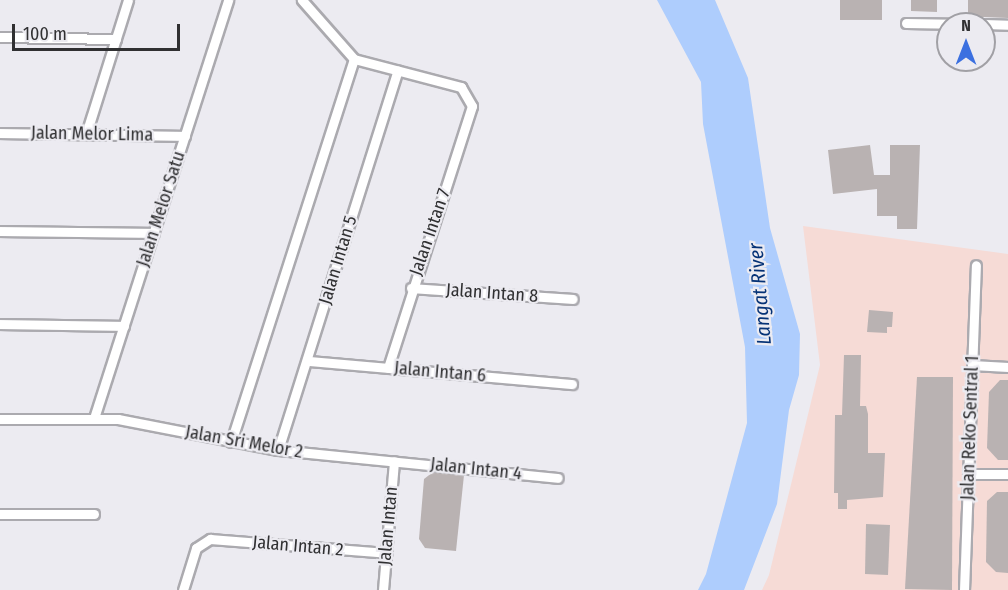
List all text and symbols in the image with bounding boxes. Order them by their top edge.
scale bar [15,12,183,50]
north arrow [936,12,996,72]
text: N [961,16,971,35]
text: 100 m [23,23,67,45]
street label: Jalan Melor Lima [31,122,153,146]
street label: Jalan Melor Satu [132,149,190,269]
street label: Jalan Intan 7 [405,186,455,278]
street label: Jalan Intan 5 [314,213,362,307]
water label: Langat River [744,242,776,346]
street label: Jalan Intan 8 [445,279,539,307]
street label: Jalan Reko Sentral 1 [957,355,983,501]
street label: Jalan Intan 6 [393,357,487,387]
street label: Jalan Sri Melor 2 [184,421,304,463]
street label: Jalan Intan 4 [429,453,523,485]
street label: Jalan Intan [374,486,402,566]
street label: Jalan Intan 2 [252,531,344,561]

